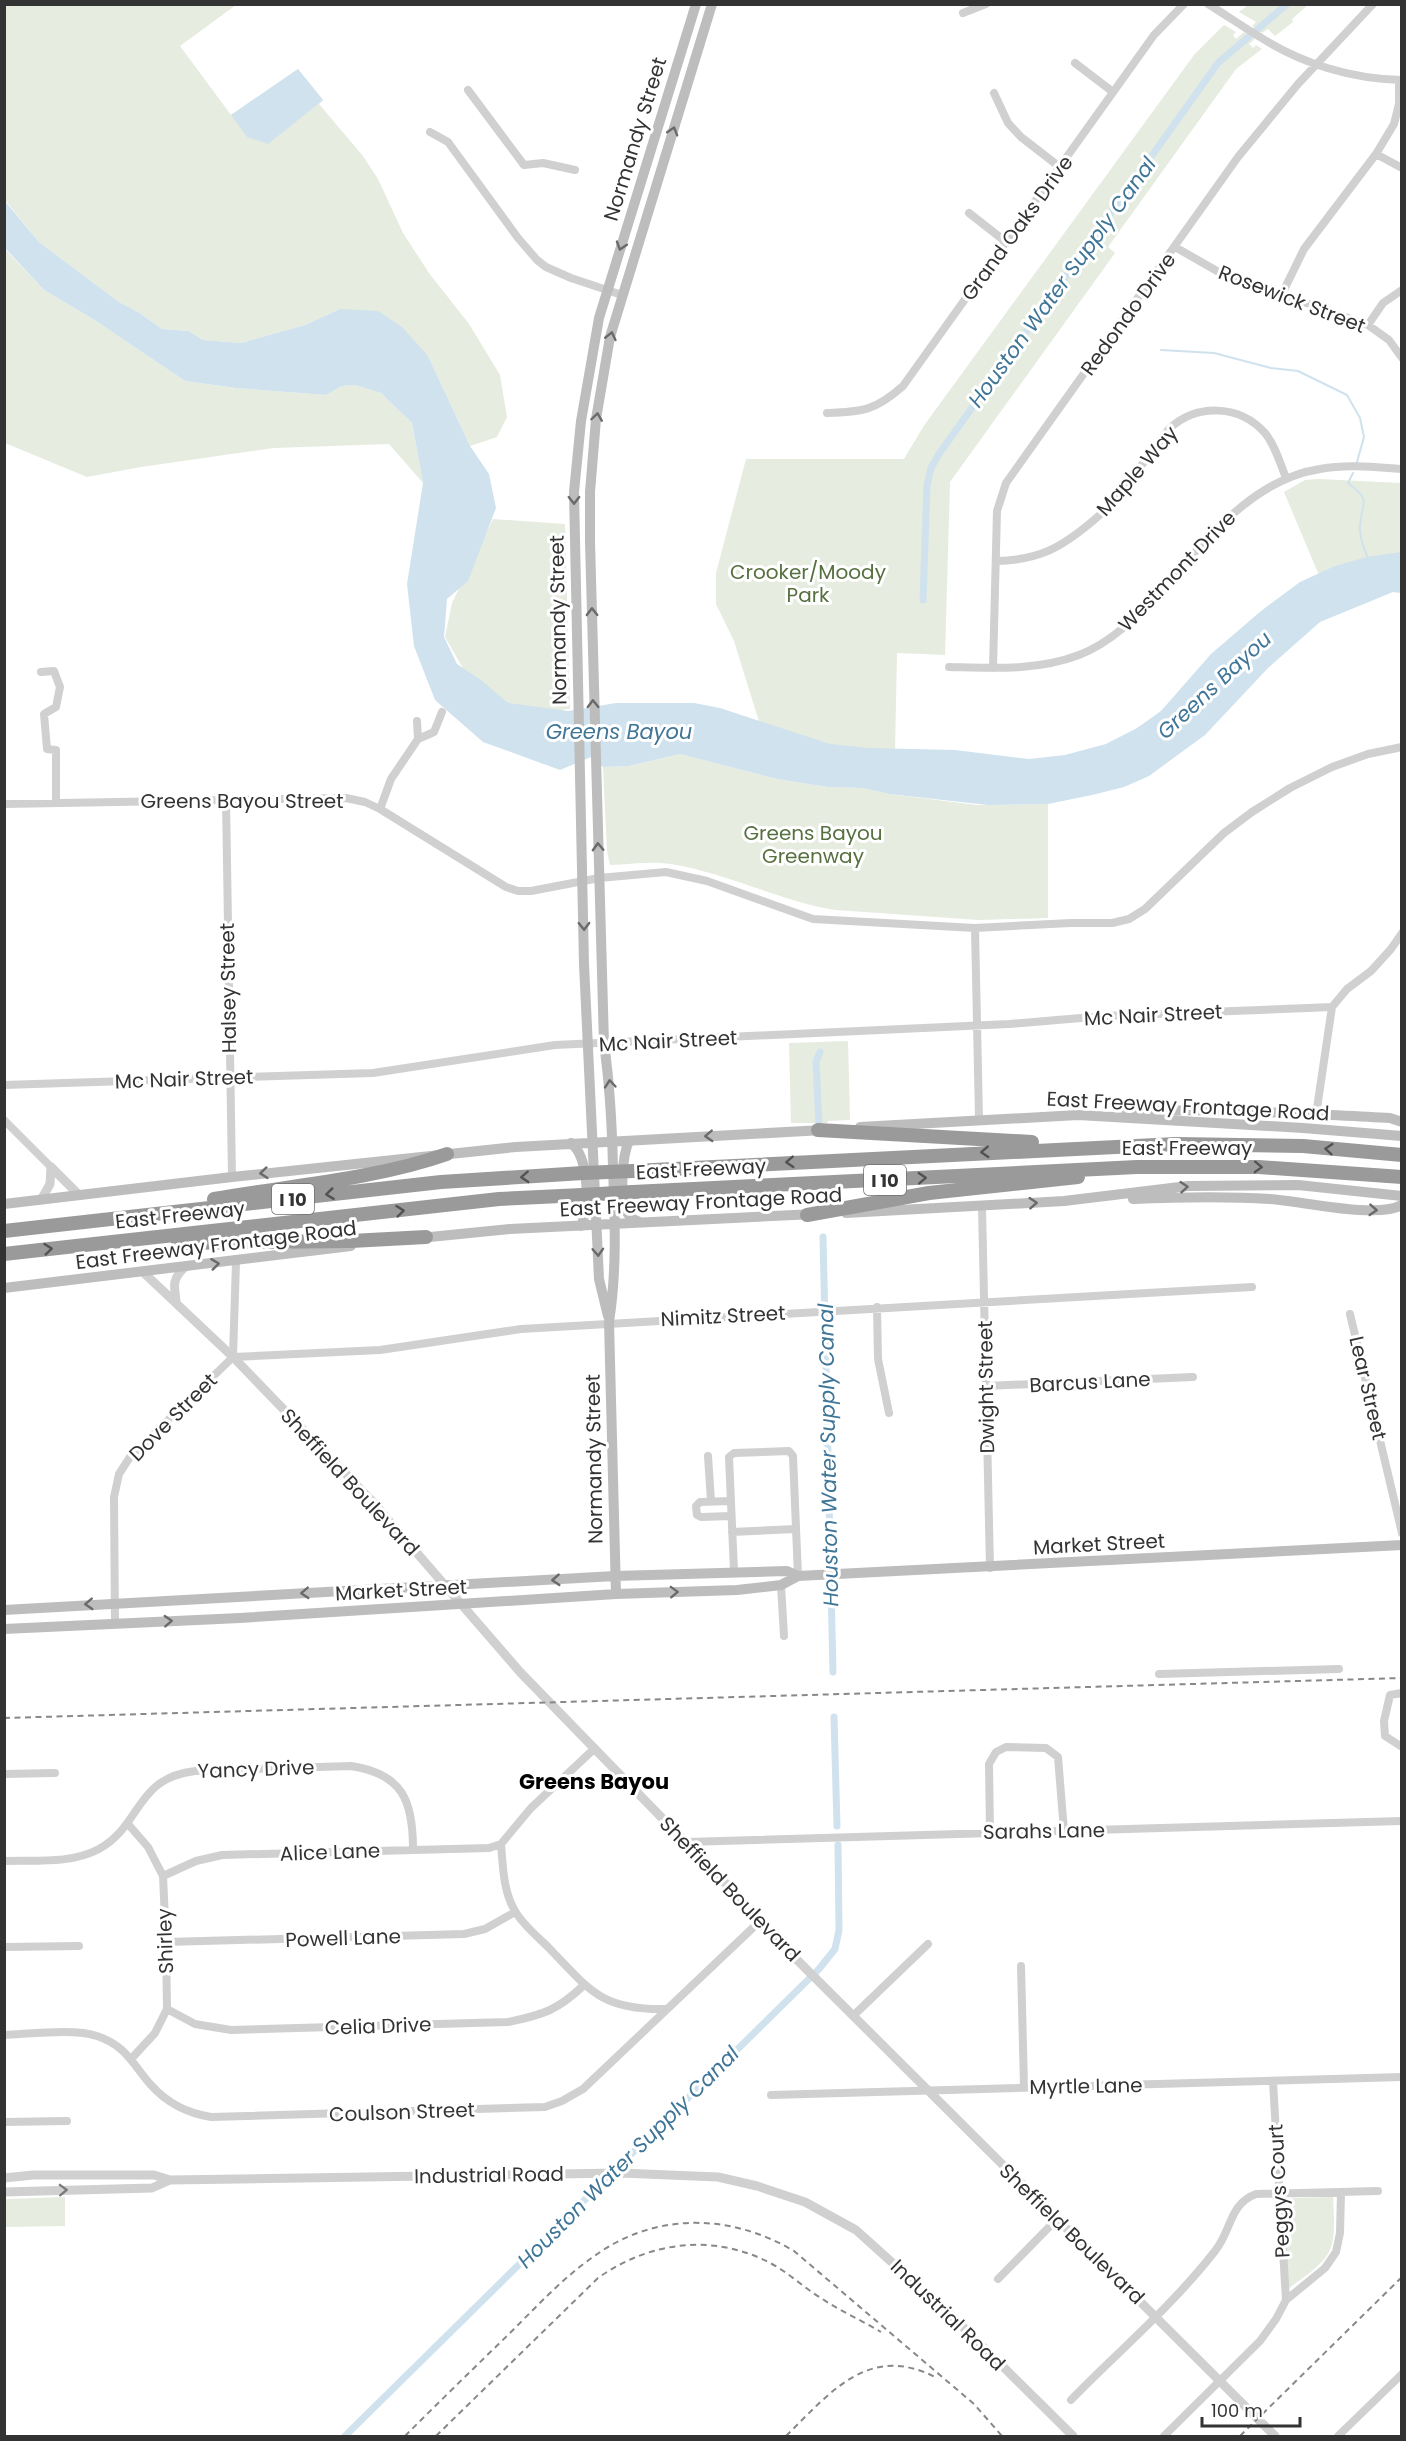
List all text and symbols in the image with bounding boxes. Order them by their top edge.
street label: Normandy Street [597,54,673,224]
one-way arrow [666,126,679,137]
street label: Grand Oaks Drive [955,150,1079,306]
water label: Houston Water Supply Canal [961,150,1163,413]
one-way arrow [616,240,628,251]
street label: Redondo Drive [1074,247,1182,381]
street label: Rosewick Street [1214,258,1370,340]
one-way arrow [604,331,617,341]
one-way arrow [590,412,602,422]
street label: Maple Way [1090,420,1184,522]
one-way arrow [568,496,580,505]
street label: Westmont Drive [1112,504,1242,638]
street label: Normandy Street [543,535,573,705]
park label: Crooker/Moody Park [730,558,886,609]
one-way arrow [585,607,598,616]
water label: Greens Bayou [1150,624,1278,746]
one-way arrow [587,700,600,709]
water label: Greens Bayou [546,717,692,746]
street label: Greens Bayou Street [141,787,343,815]
park label: Greens Bayou Greenway [743,819,883,870]
one-way arrow [591,843,604,852]
one-way arrow [578,922,590,931]
street label: Halsey Street [213,923,243,1053]
street label: Mc Nair Street [1083,997,1223,1033]
street label: Mc Nair Street [598,1023,738,1059]
street label: Mc Nair Street [114,1063,254,1095]
one-way arrow [603,1079,616,1088]
street label: East Freeway Frontage Road [1046,1085,1330,1127]
one-way arrow [705,1130,714,1143]
street label: East Freeway [1122,1134,1252,1162]
one-way arrow [1325,1143,1334,1156]
one-way arrow [980,1145,989,1158]
street label: East Freeway [635,1152,767,1186]
one-way arrow [786,1156,795,1169]
one-way arrow [1254,1161,1263,1174]
road number: I 10 [864,1165,906,1195]
one-way arrow [259,1166,268,1179]
one-way arrow [520,1170,529,1183]
one-way arrow [918,1171,927,1184]
street label: East Freeway Frontage Road [559,1181,843,1223]
one-way arrow [1180,1181,1189,1194]
road number: I 10 [272,1184,314,1214]
one-way arrow [326,1188,335,1200]
street label: East Freeway [114,1194,246,1236]
one-way arrow [1029,1197,1038,1210]
one-way arrow [1369,1203,1378,1216]
one-way arrow [396,1205,405,1218]
street label: East Freeway Frontage Road [74,1214,358,1276]
one-way arrow [44,1243,53,1256]
one-way arrow [591,1248,604,1257]
one-way arrow [211,1258,220,1271]
street label: Nimitz Street [660,1299,786,1333]
water label: Houston Water Supply Canal [811,1302,845,1607]
street label: Dwight Street [971,1320,1001,1454]
street label: Lear Street [1342,1333,1394,1443]
street label: Barcus Lane [1029,1365,1151,1399]
street label: Dove Street [123,1367,223,1467]
street label: Normandy Street [579,1374,609,1544]
street label: Sheffield Boulevard [274,1402,426,1562]
street label: Market Street [1032,1527,1166,1561]
street label: Market Street [334,1573,468,1607]
one-way arrow [552,1573,561,1586]
one-way arrow [670,1586,679,1598]
one-way arrow [300,1587,309,1600]
one-way arrow [84,1598,93,1611]
one-way arrow [163,1614,172,1627]
street label: Yancy Drive [197,1753,315,1785]
district label: Greens Bayou [519,1767,669,1796]
street label: Sheffield Boulevard [653,1810,807,1968]
street label: Sarahs Lane [983,1816,1105,1846]
street label: Alice Lane [279,1836,381,1868]
street label: Shirley [150,1908,180,1974]
street label: Powell Lane [285,1922,401,1954]
street label: Celia Drive [324,2010,432,2042]
water label: Houston Water Supply Canal [511,2039,746,2274]
street label: Myrtle Lane [1029,2071,1143,2101]
street label: Coulson Street [329,2095,475,2129]
street label: Peggys Court [1262,2123,1296,2259]
street label: Sheffield Boulevard [993,2157,1151,2311]
street label: Industrial Road [414,2160,564,2190]
one-way arrow [58,2184,67,2196]
street label: Industrial Road [884,2253,1012,2377]
scale bar [1202,2390,1300,2428]
text: 100 m [1211,2398,1263,2423]

